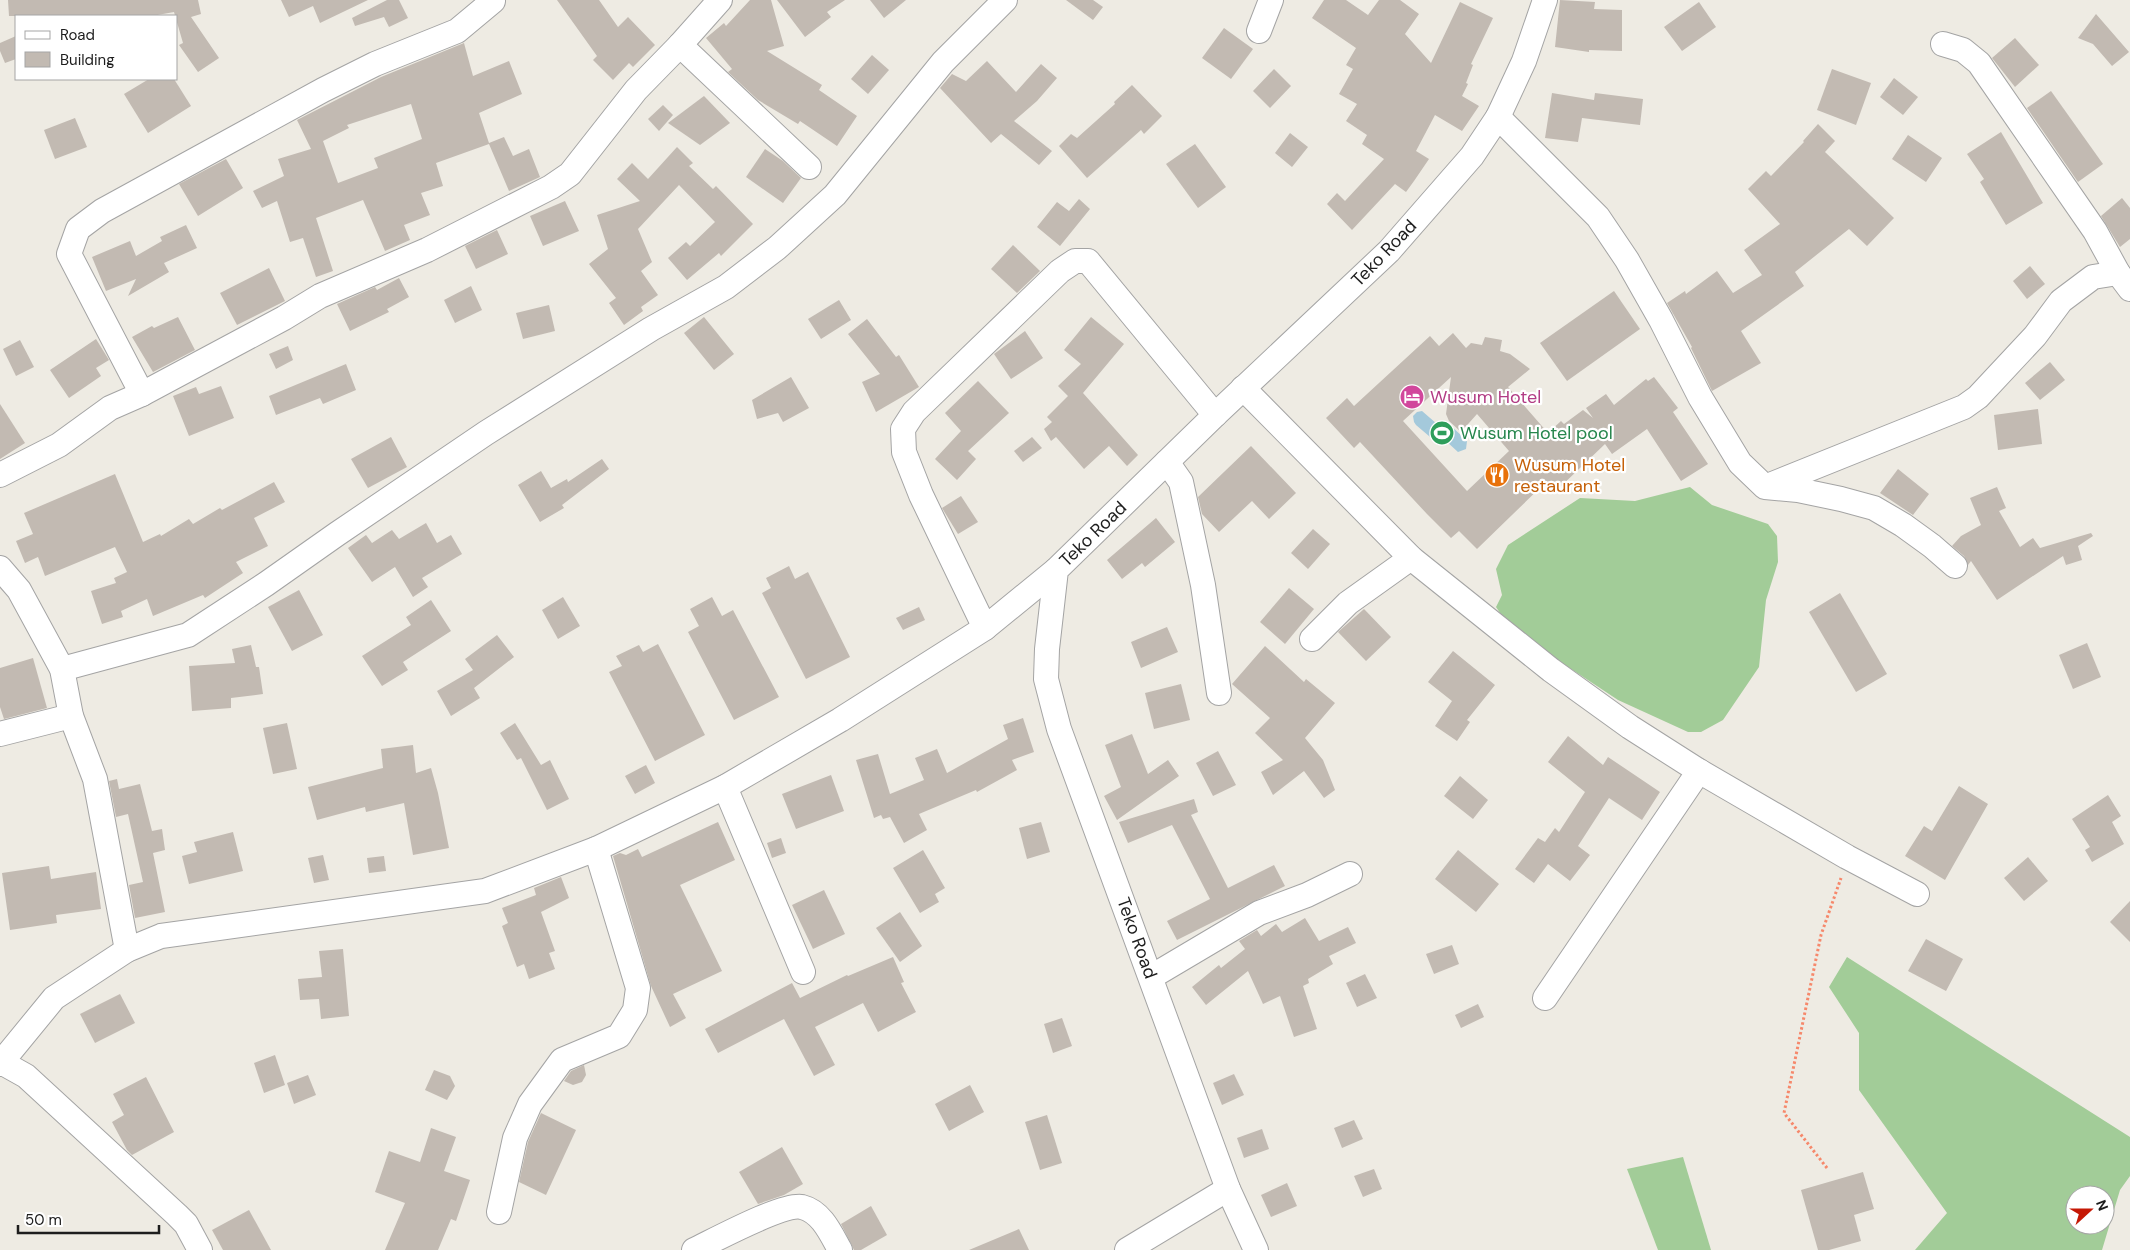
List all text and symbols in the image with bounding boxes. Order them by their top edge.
legend [15,15,178,80]
text: Road [60,25,95,45]
text: Building [60,50,115,70]
street label: Teko Road [1346,214,1422,292]
hotel icon: Wusum Hotel [1399,384,1425,410]
place label: Wusum Hotel [1430,385,1541,409]
sports icon: Wusum Hotel pool [1429,420,1455,446]
place label: Wusum Hotel pool [1460,421,1613,445]
place label: Wusum Hotel restaurant [1514,453,1625,498]
restaurant icon: Wusum Hotel restaurant [1484,462,1510,488]
street label: Teko Road [1054,496,1132,572]
street label: Teko Road [1111,894,1163,982]
north arrow [2065,1185,2115,1235]
text: N [2092,1197,2112,1213]
scale bar [18,1202,159,1234]
text: 50 m [25,1210,62,1230]

